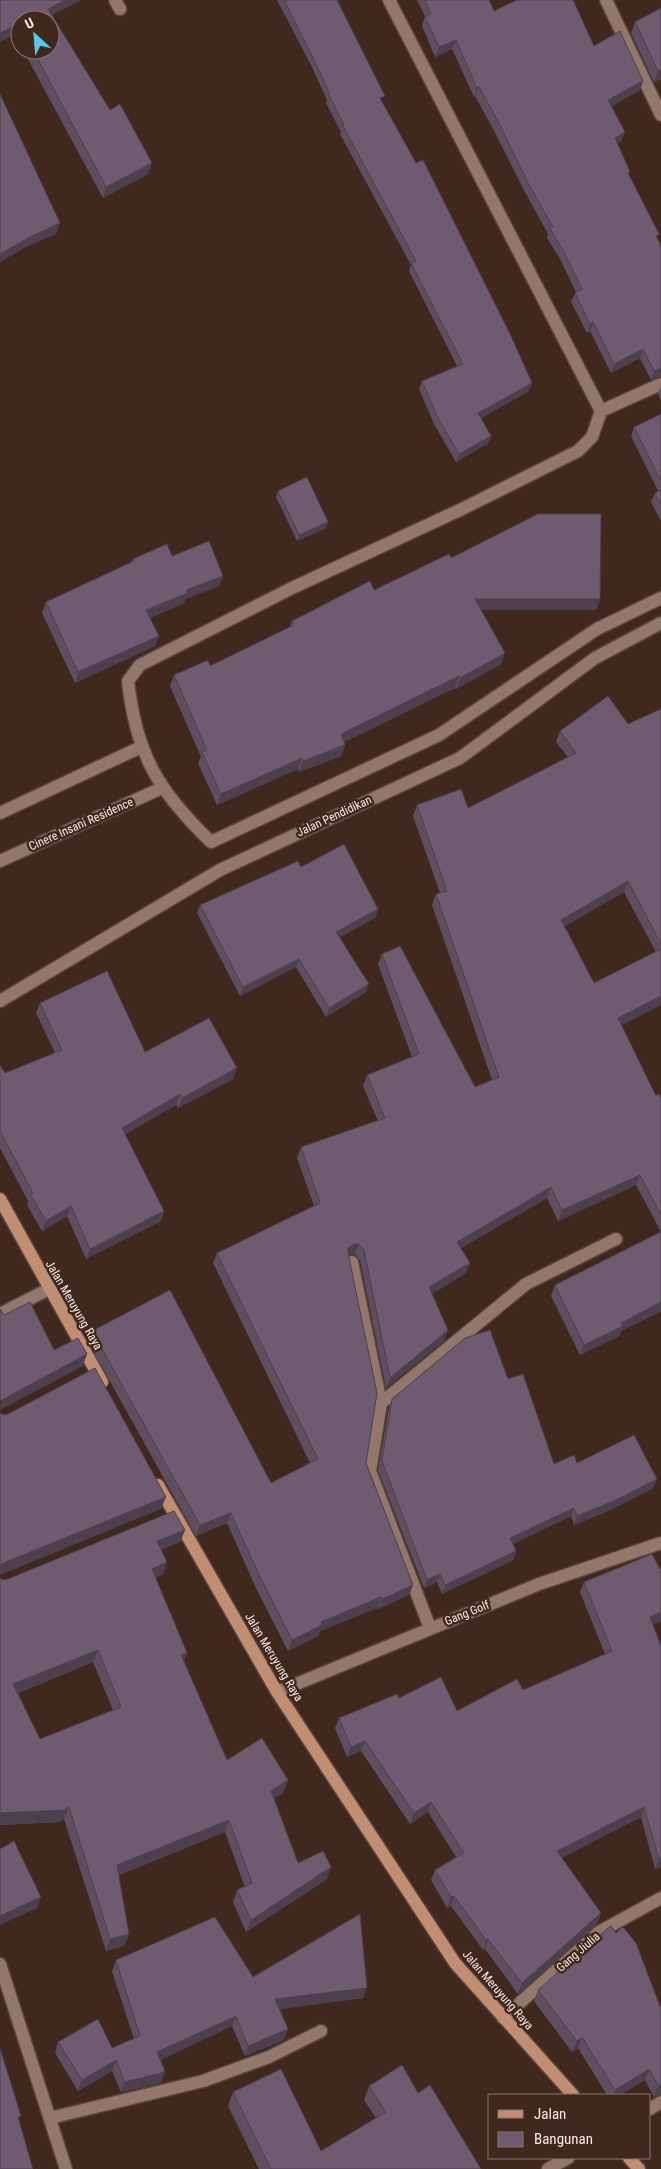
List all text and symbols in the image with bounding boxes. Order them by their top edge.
north arrow [10,10,60,60]
text: U [22,14,36,32]
street label: Jalan Pendidikan [294,792,374,839]
street label: Cinere Insani Residence [27,794,136,853]
street label: Jalan Meruyung Raya [43,1258,105,1352]
street label: Gang Golf [443,1598,492,1628]
street label: Jalan Meruyung Raya [242,1610,306,1704]
street label: Gang Jiulia [553,1929,603,1975]
street label: Jalan Meruyung Raya [460,1947,536,2033]
legend [488,2094,651,2159]
text: Jalan [534,2105,566,2123]
text: Bangunan [534,2130,593,2148]

